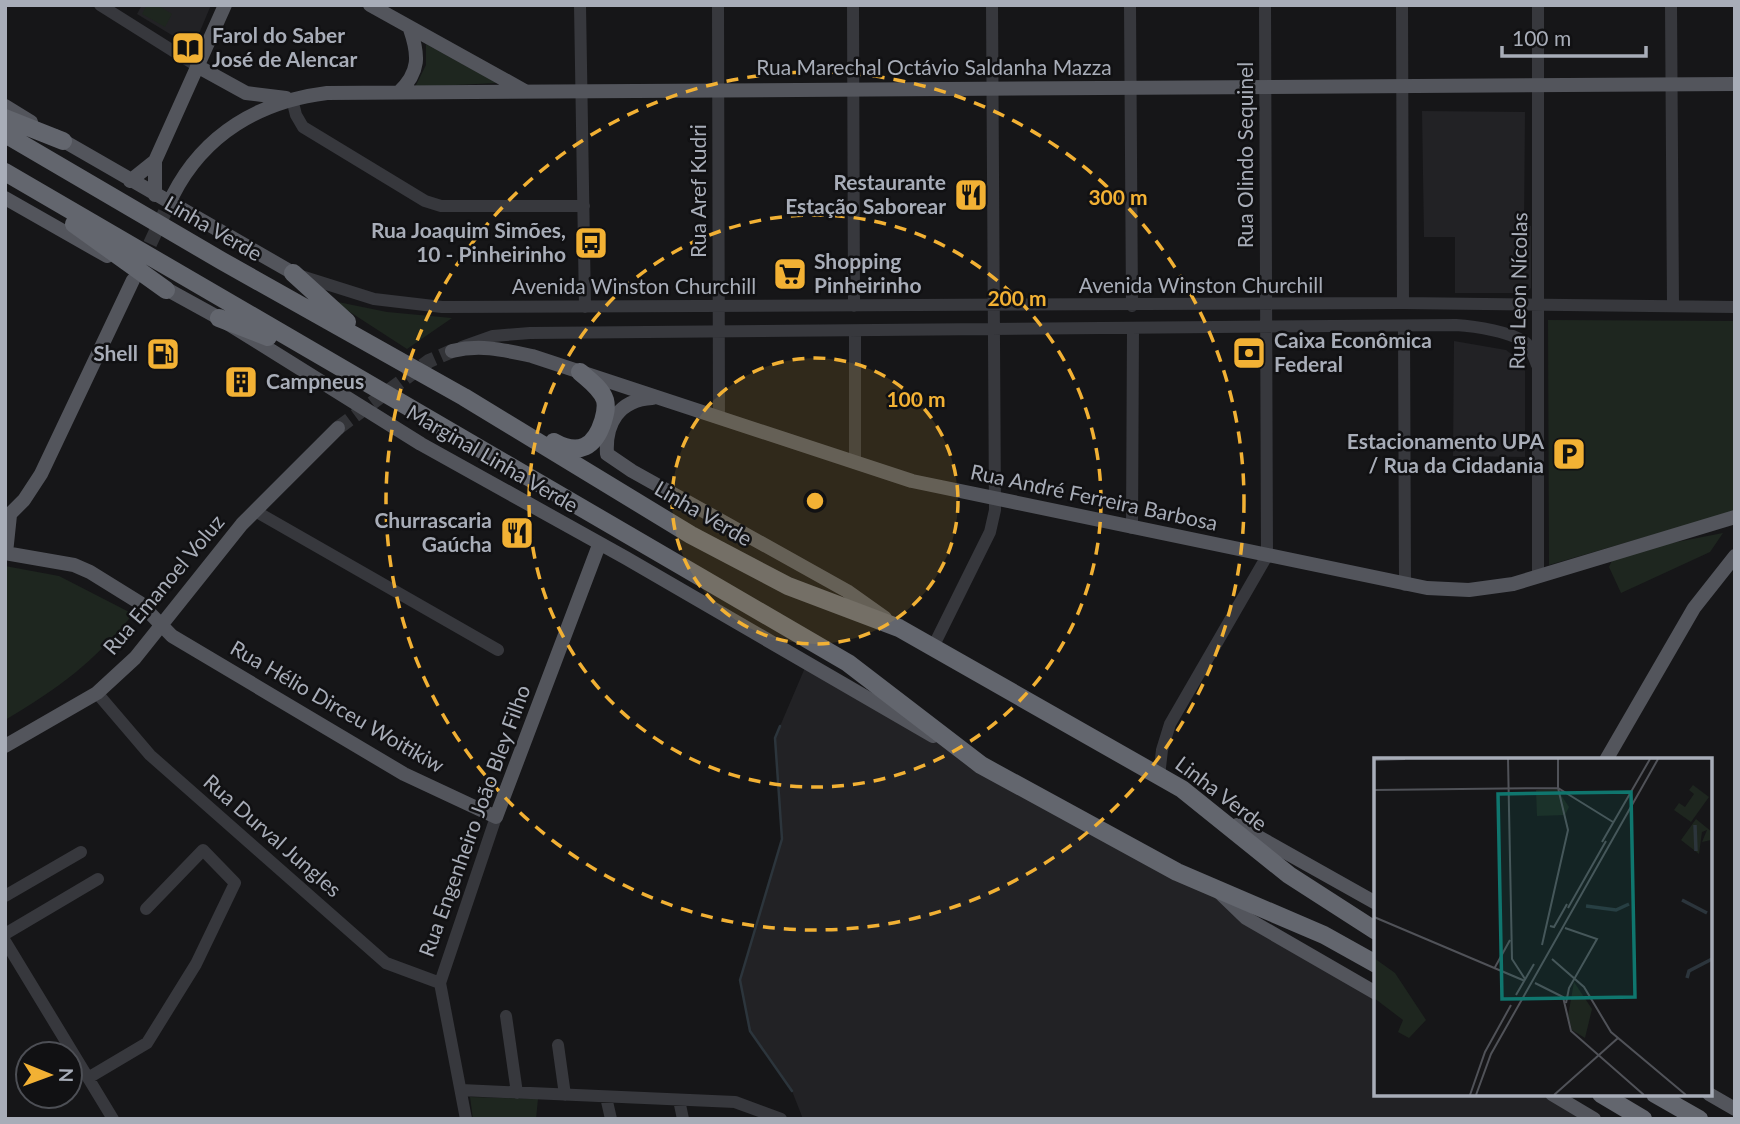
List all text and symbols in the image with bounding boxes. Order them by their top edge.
scale bar [1502,14,1646,58]
place label: Farol do Saber José de Alencar [212,22,357,71]
text: 100 m [1512,25,1571,50]
library icon: Farol do Saber José de Alencar [169,29,207,67]
street label: Rua Marechal Octávio Saldanha Mazza [756,54,1112,79]
street label: Rua Olindo Sequinel [1232,62,1257,248]
street label: Rua Aref Kudri [685,124,710,258]
place label: Restaurante Estação Saborear [785,169,946,218]
restaurant icon: Restaurante Estação Saborear [952,176,990,214]
text: 300 m [1088,184,1148,209]
street label: Linha Verde [161,190,267,266]
street label: Rua Leon Nícolas [1504,212,1531,370]
place label: Rua Joaquim Simões, 10 - Pinheirinho [371,217,566,266]
bus stop icon: Rua Joaquim Simões, 10 - Pinheirinho [572,224,610,262]
place label: Shopping Pinheirinho [814,248,921,297]
supermarket icon: Shopping Pinheirinho [771,255,809,293]
street label: Avenida Winston Churchill [1079,272,1323,297]
street label: Avenida Winston Churchill [512,273,756,298]
text: 200 m [987,285,1047,310]
place label: Caixa Econômica Federal [1274,327,1432,376]
bank icon: Caixa Econômica Federal [1230,334,1268,372]
fuel station icon: Shell [144,335,182,373]
place label: Shell [93,340,138,365]
building icon: Campneus [222,363,260,401]
place label: Campneus [266,368,364,393]
text: 100 m [886,386,946,411]
street label: Marginal Linha Verde [403,398,583,517]
place label: Estacionamento UPA / Rua da Cidadania [1347,428,1544,477]
parking icon: Estacionamento UPA / Rua da Cidadania [1550,435,1588,473]
street label: Rua André Ferreira Barbosa [969,458,1220,535]
street label: Linha Verde [651,475,757,551]
centre of rings [803,489,827,513]
place label: Churrascaria Gaúcha [374,507,492,556]
street label: Rua Emanoel Voluz [97,509,229,659]
restaurant icon: Churrascaria Gaúcha [498,514,536,552]
street label: Rua Hélio Dirceu Woitikiw [226,634,450,777]
street label: Rua Engenheiro João Bley Filho [413,681,535,960]
street label: Linha Verde [1171,750,1273,835]
inset map [1374,758,1712,1096]
street label: Rua Durval Jungles [199,768,347,901]
north arrow [14,1040,84,1110]
text: N [55,1068,78,1083]

